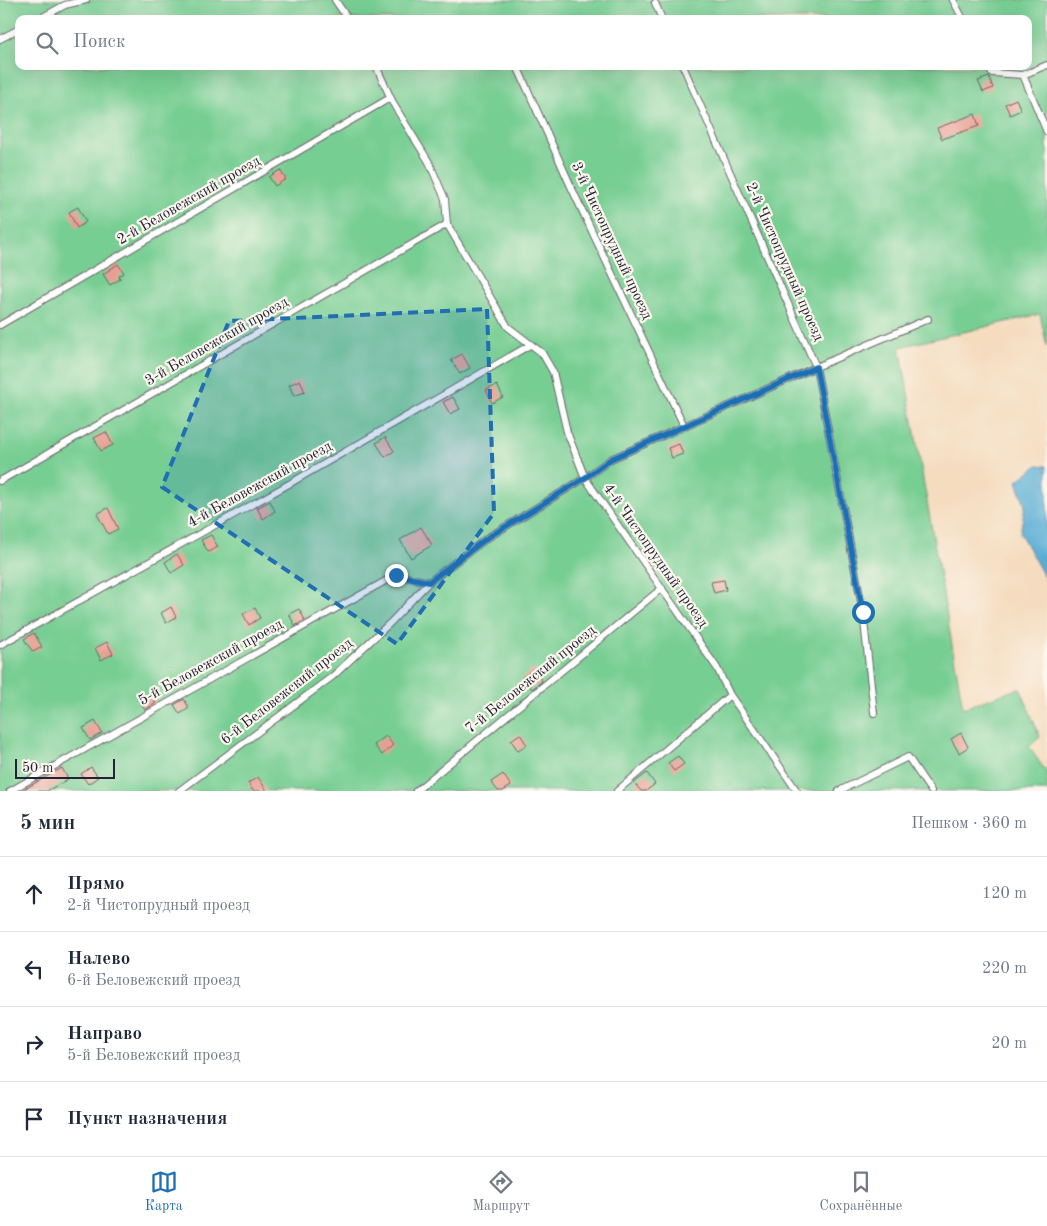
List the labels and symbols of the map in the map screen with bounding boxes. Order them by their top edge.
street label: 2-й Беловежский проезд [115,154,264,248]
street label: 3-й Чистопрудный проезд [568,160,654,322]
street label: 2-й Чистопрудный проезд [742,181,826,344]
street label: 3-й Беловежский проезд [143,295,292,389]
street label: 4-й Беловежский проезд [185,439,335,531]
street label: 4-й Чистопрудный проезд [600,481,711,631]
route end [385,564,408,587]
route start [852,601,875,624]
street label: 5-й Беловежский проезд [136,617,286,709]
street label: 7-й Беловежский проезд [463,623,599,737]
street label: 6-й Беловежский проезд [218,636,356,748]
scale bar [15,756,115,779]

